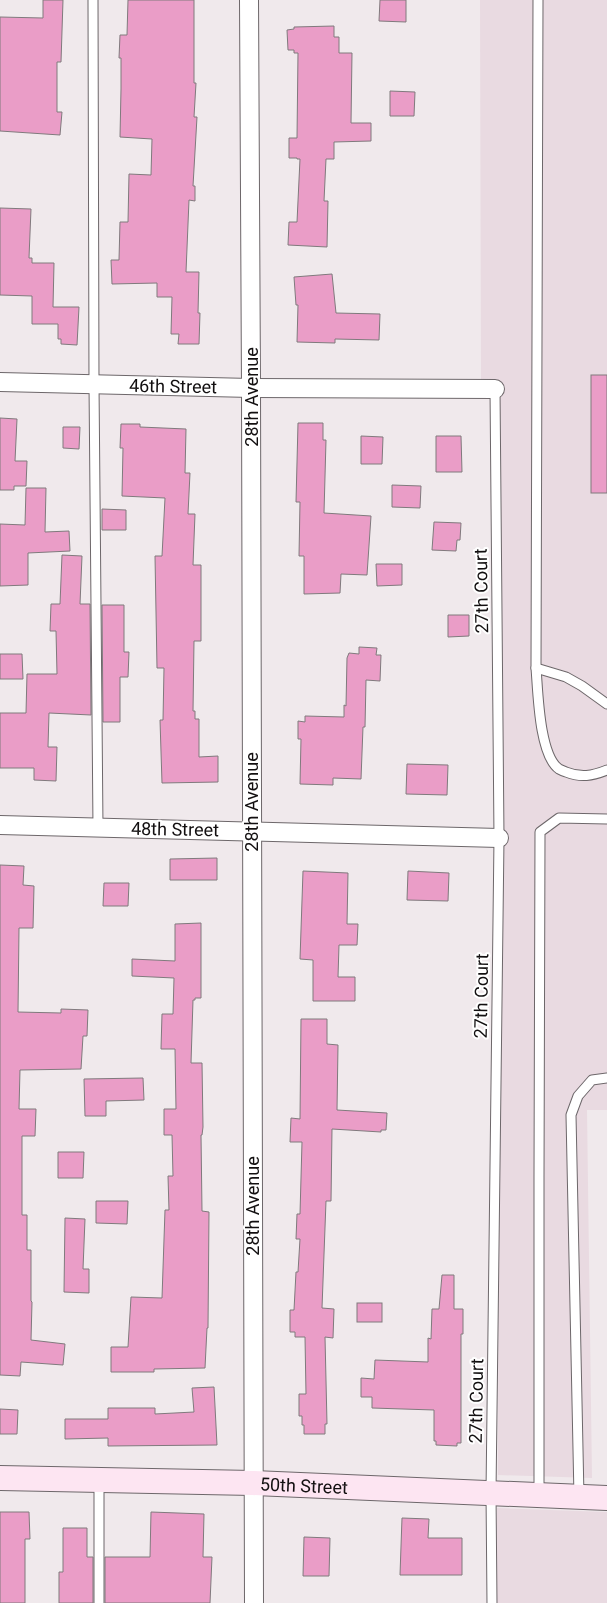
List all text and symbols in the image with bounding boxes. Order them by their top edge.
street label: 28th Avenue [241,347,262,447]
street label: 46th Street [129,375,217,397]
street label: 27th Court [470,548,492,634]
street label: 28th Avenue [241,752,262,852]
street label: 48th Street [131,818,219,840]
street label: 27th Court [470,953,492,1039]
street label: 28th Avenue [242,1156,263,1256]
street label: 27th Court [465,1358,487,1444]
street label: 50th Street [259,1473,348,1498]

